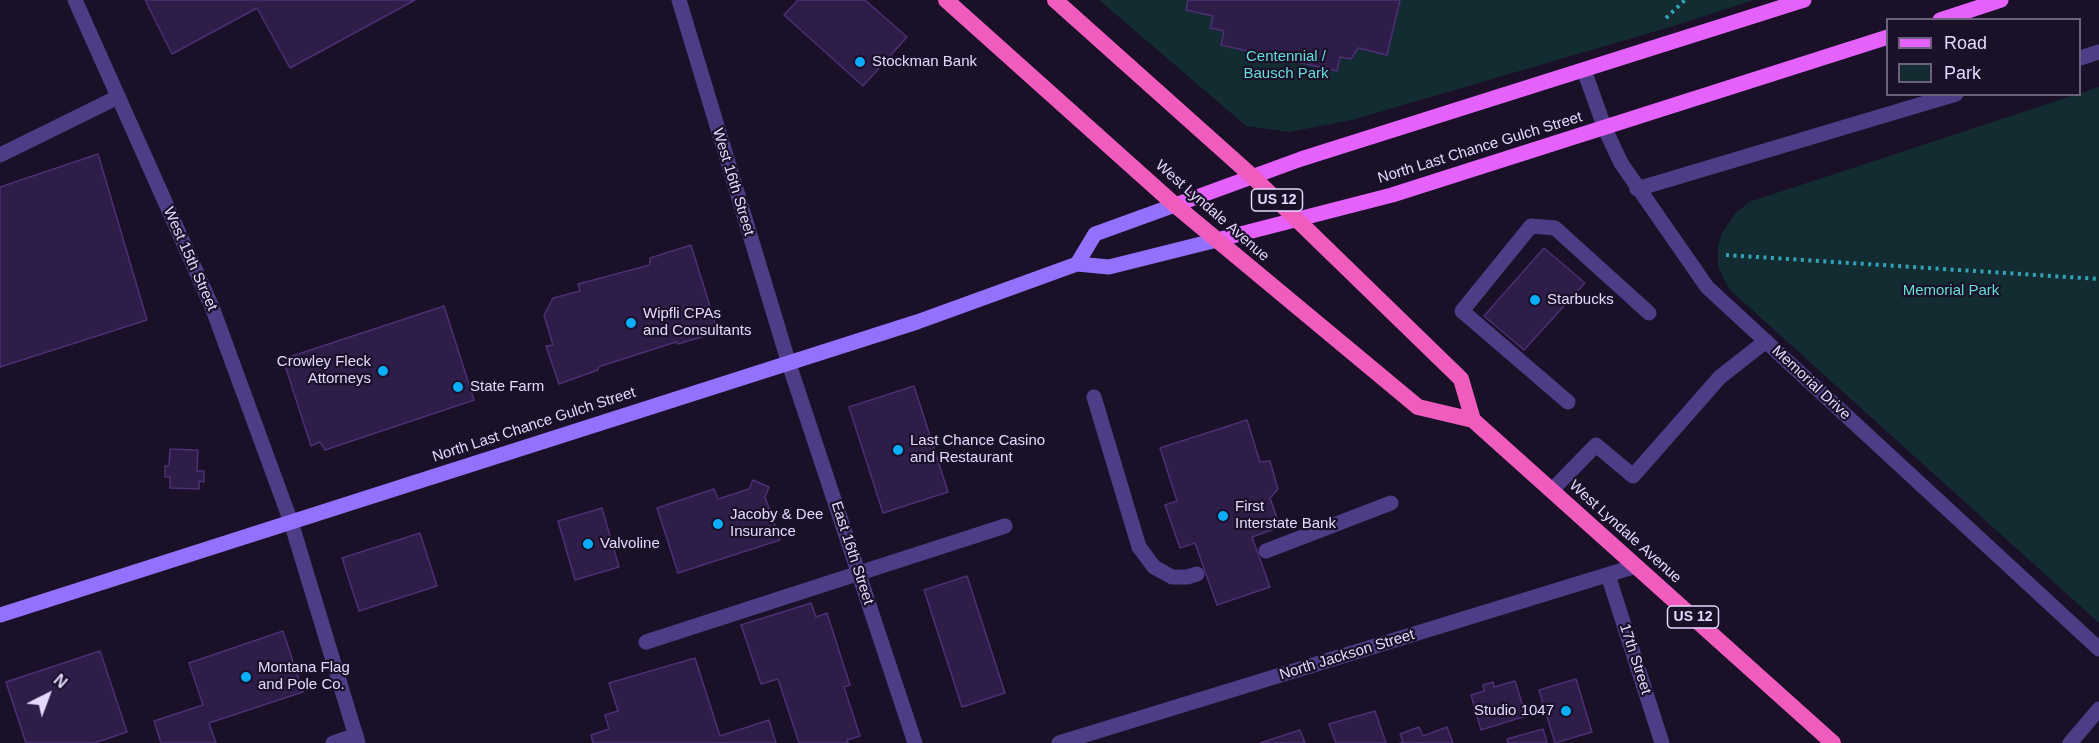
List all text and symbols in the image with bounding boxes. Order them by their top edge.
legend [1886,18,2081,96]
text: Road [1944,33,1987,53]
park label: Centennial / Bausch Park [1243,48,1329,83]
place label: Stockman Bank [872,53,977,71]
marker: Stockman Bank [853,55,867,69]
text: Park [1944,63,1981,83]
street label: North Last Chance Gulch Street [1376,108,1584,188]
street label: West 16th Street [708,126,758,238]
street label: West Lyndale Avenue [1151,157,1273,265]
road number: US 12 [1252,189,1302,211]
street label: West 15th Street [159,204,221,314]
park label: Memorial Park [1903,282,1999,300]
place label: Starbucks [1547,291,1614,309]
marker: Starbucks [1528,293,1542,307]
place label: Wipfli CPAs and Consultants [643,305,751,340]
marker: Wipfli CPAs and Consultants [624,316,638,330]
street label: Memorial Drive [1768,342,1854,424]
place label: Crowley Fleck Attorneys [277,353,371,388]
marker: Crowley Fleck Attorneys [376,364,390,378]
place label: State Farm [470,378,544,396]
marker: State Farm [451,380,465,394]
street label: North Last Chance Gulch Street [430,384,638,466]
place label: Last Chance Casino and Restaurant [910,432,1045,467]
marker: Last Chance Casino and Restaurant [891,443,905,457]
street label: West Lyndale Avenue [1565,477,1685,587]
place label: First Interstate Bank [1235,498,1336,533]
street label: East 16th Street [827,499,877,607]
place label: Jacoby & Dee Insurance [730,506,823,541]
marker: First Interstate Bank [1216,509,1230,523]
marker: Jacoby & Dee Insurance [711,517,725,531]
place label: Valvoline [600,535,660,553]
marker: Valvoline [581,537,595,551]
road number: US 12 [1668,606,1718,628]
street label: 17th Street [1615,621,1655,697]
street label: North Jackson Street [1277,626,1417,684]
place label: Montana Flag and Pole Co. [258,659,350,694]
north arrow [18,665,78,725]
marker: Montana Flag and Pole Co. [239,670,253,684]
text: N [50,671,70,691]
place label: Studio 1047 [1474,702,1554,720]
marker: Studio 1047 [1559,704,1573,718]

